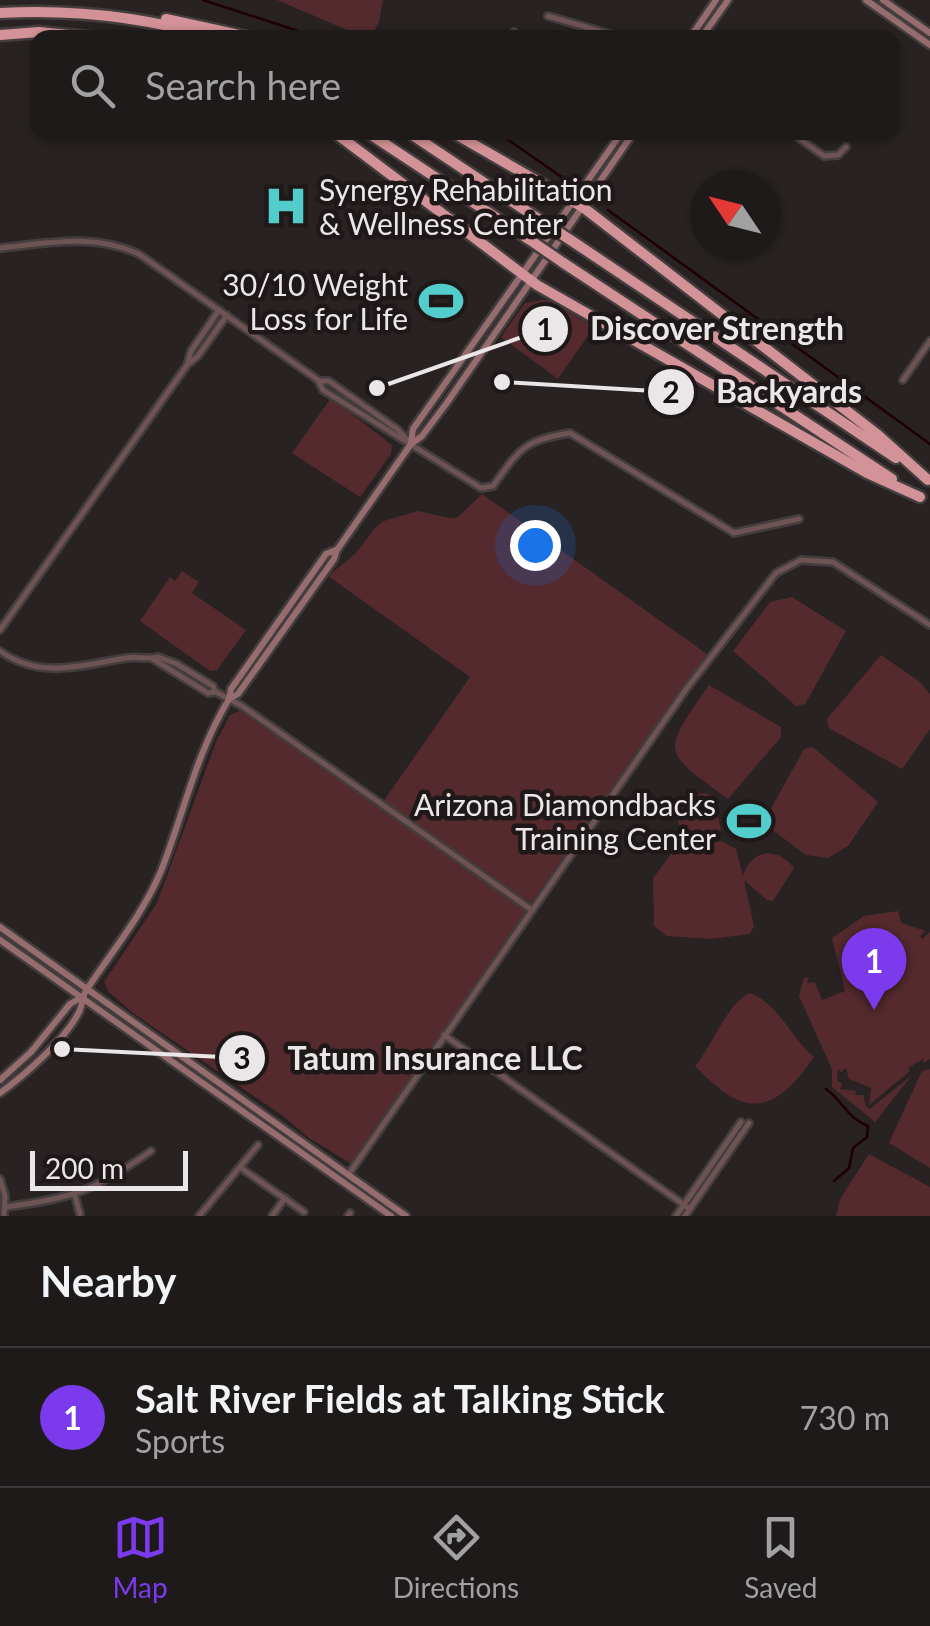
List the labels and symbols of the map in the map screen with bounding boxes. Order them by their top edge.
north arrow [690,170,780,260]
place label: Synergy Rehabilitation & Wellness Center [319,171,612,241]
hospital icon: Synergy Rehabilitation & Wellness Center [262,182,310,230]
place label: 30/10 Weight Loss for Life [222,266,408,336]
sports icon: 30/10 Weight Loss for Life [417,277,465,325]
callout: Discover Strength [520,298,864,360]
text: Discover Strength [590,308,844,347]
text: 1 [536,310,554,346]
callout: Backyards [646,361,882,423]
text: Backyards [716,371,862,410]
text: 2 [662,373,680,409]
your location [510,520,561,571]
place label: Arizona Diamondbacks Training Center [414,786,716,856]
sports icon: Arizona Diamondbacks Training Center [725,797,773,845]
pin: 1 [842,928,906,1010]
callout: Tatum Insurance LLC [217,1027,602,1089]
text: Tatum Insurance LLC [287,1038,583,1077]
text: 3 [233,1039,251,1075]
scale bar [30,1146,188,1190]

